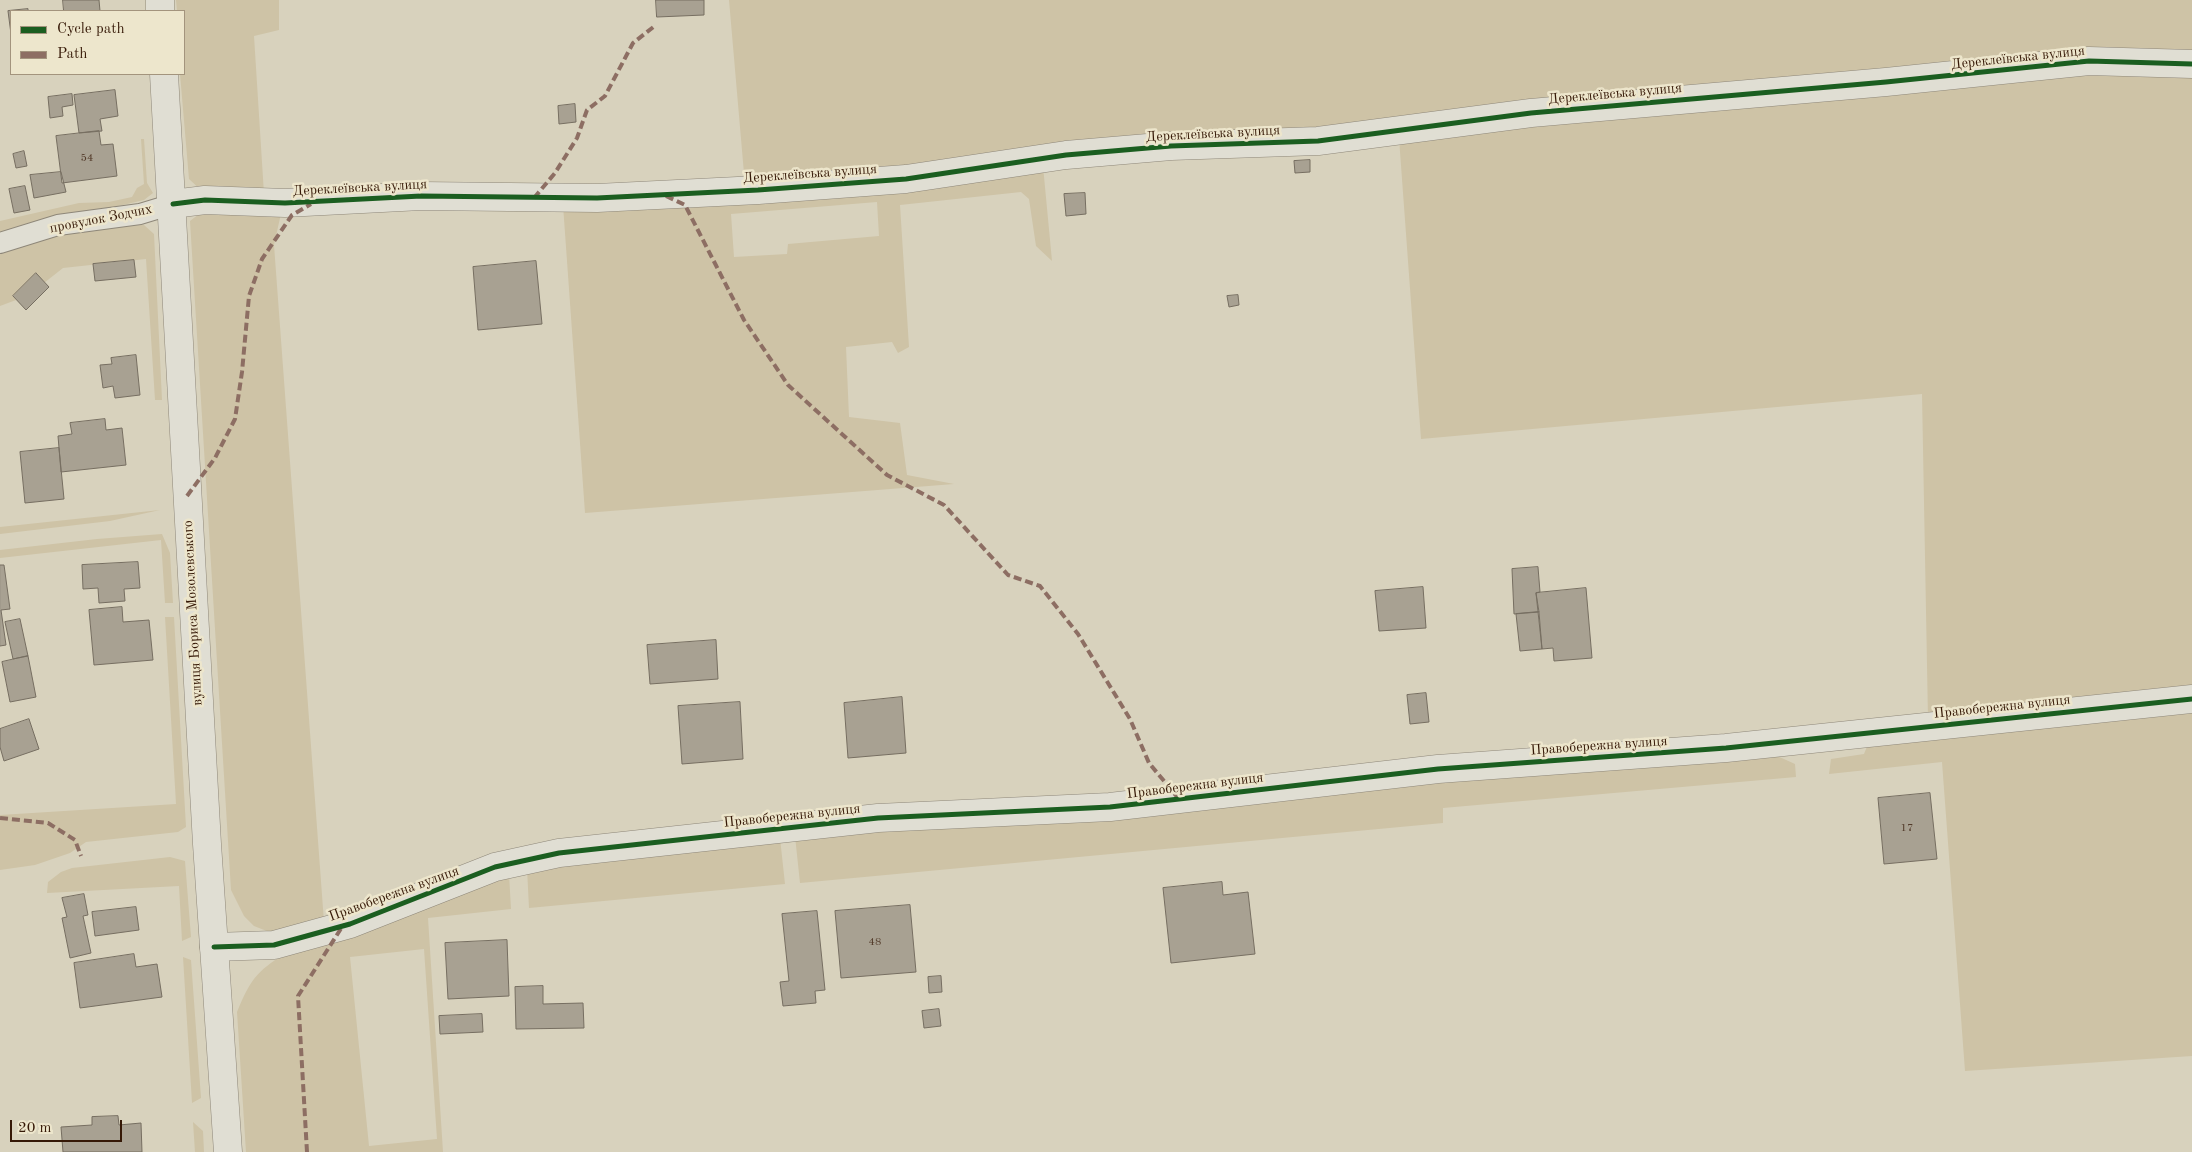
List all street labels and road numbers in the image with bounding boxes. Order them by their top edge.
street label: Дереклеївська вулиця [1950,43,2086,73]
street label: Дереклеївська вулиця [1547,80,1683,108]
street label: Дереклеївська вулиця [1145,122,1281,146]
street label: Дереклеївська вулиця [742,161,878,187]
street label: Дереклеївська вулиця [292,176,428,200]
street label: провулок Зодчих [48,201,154,237]
street label: вулиця Бориса Мозолевського [180,520,206,706]
street label: Правобережна вулиця [1933,691,2071,723]
street label: Правобережна вулиця [1530,733,1668,759]
street label: Правобережна вулиця [1126,769,1264,803]
street label: Правобережна вулиця [723,800,861,832]
street label: Правобережна вулиця [327,863,461,925]

